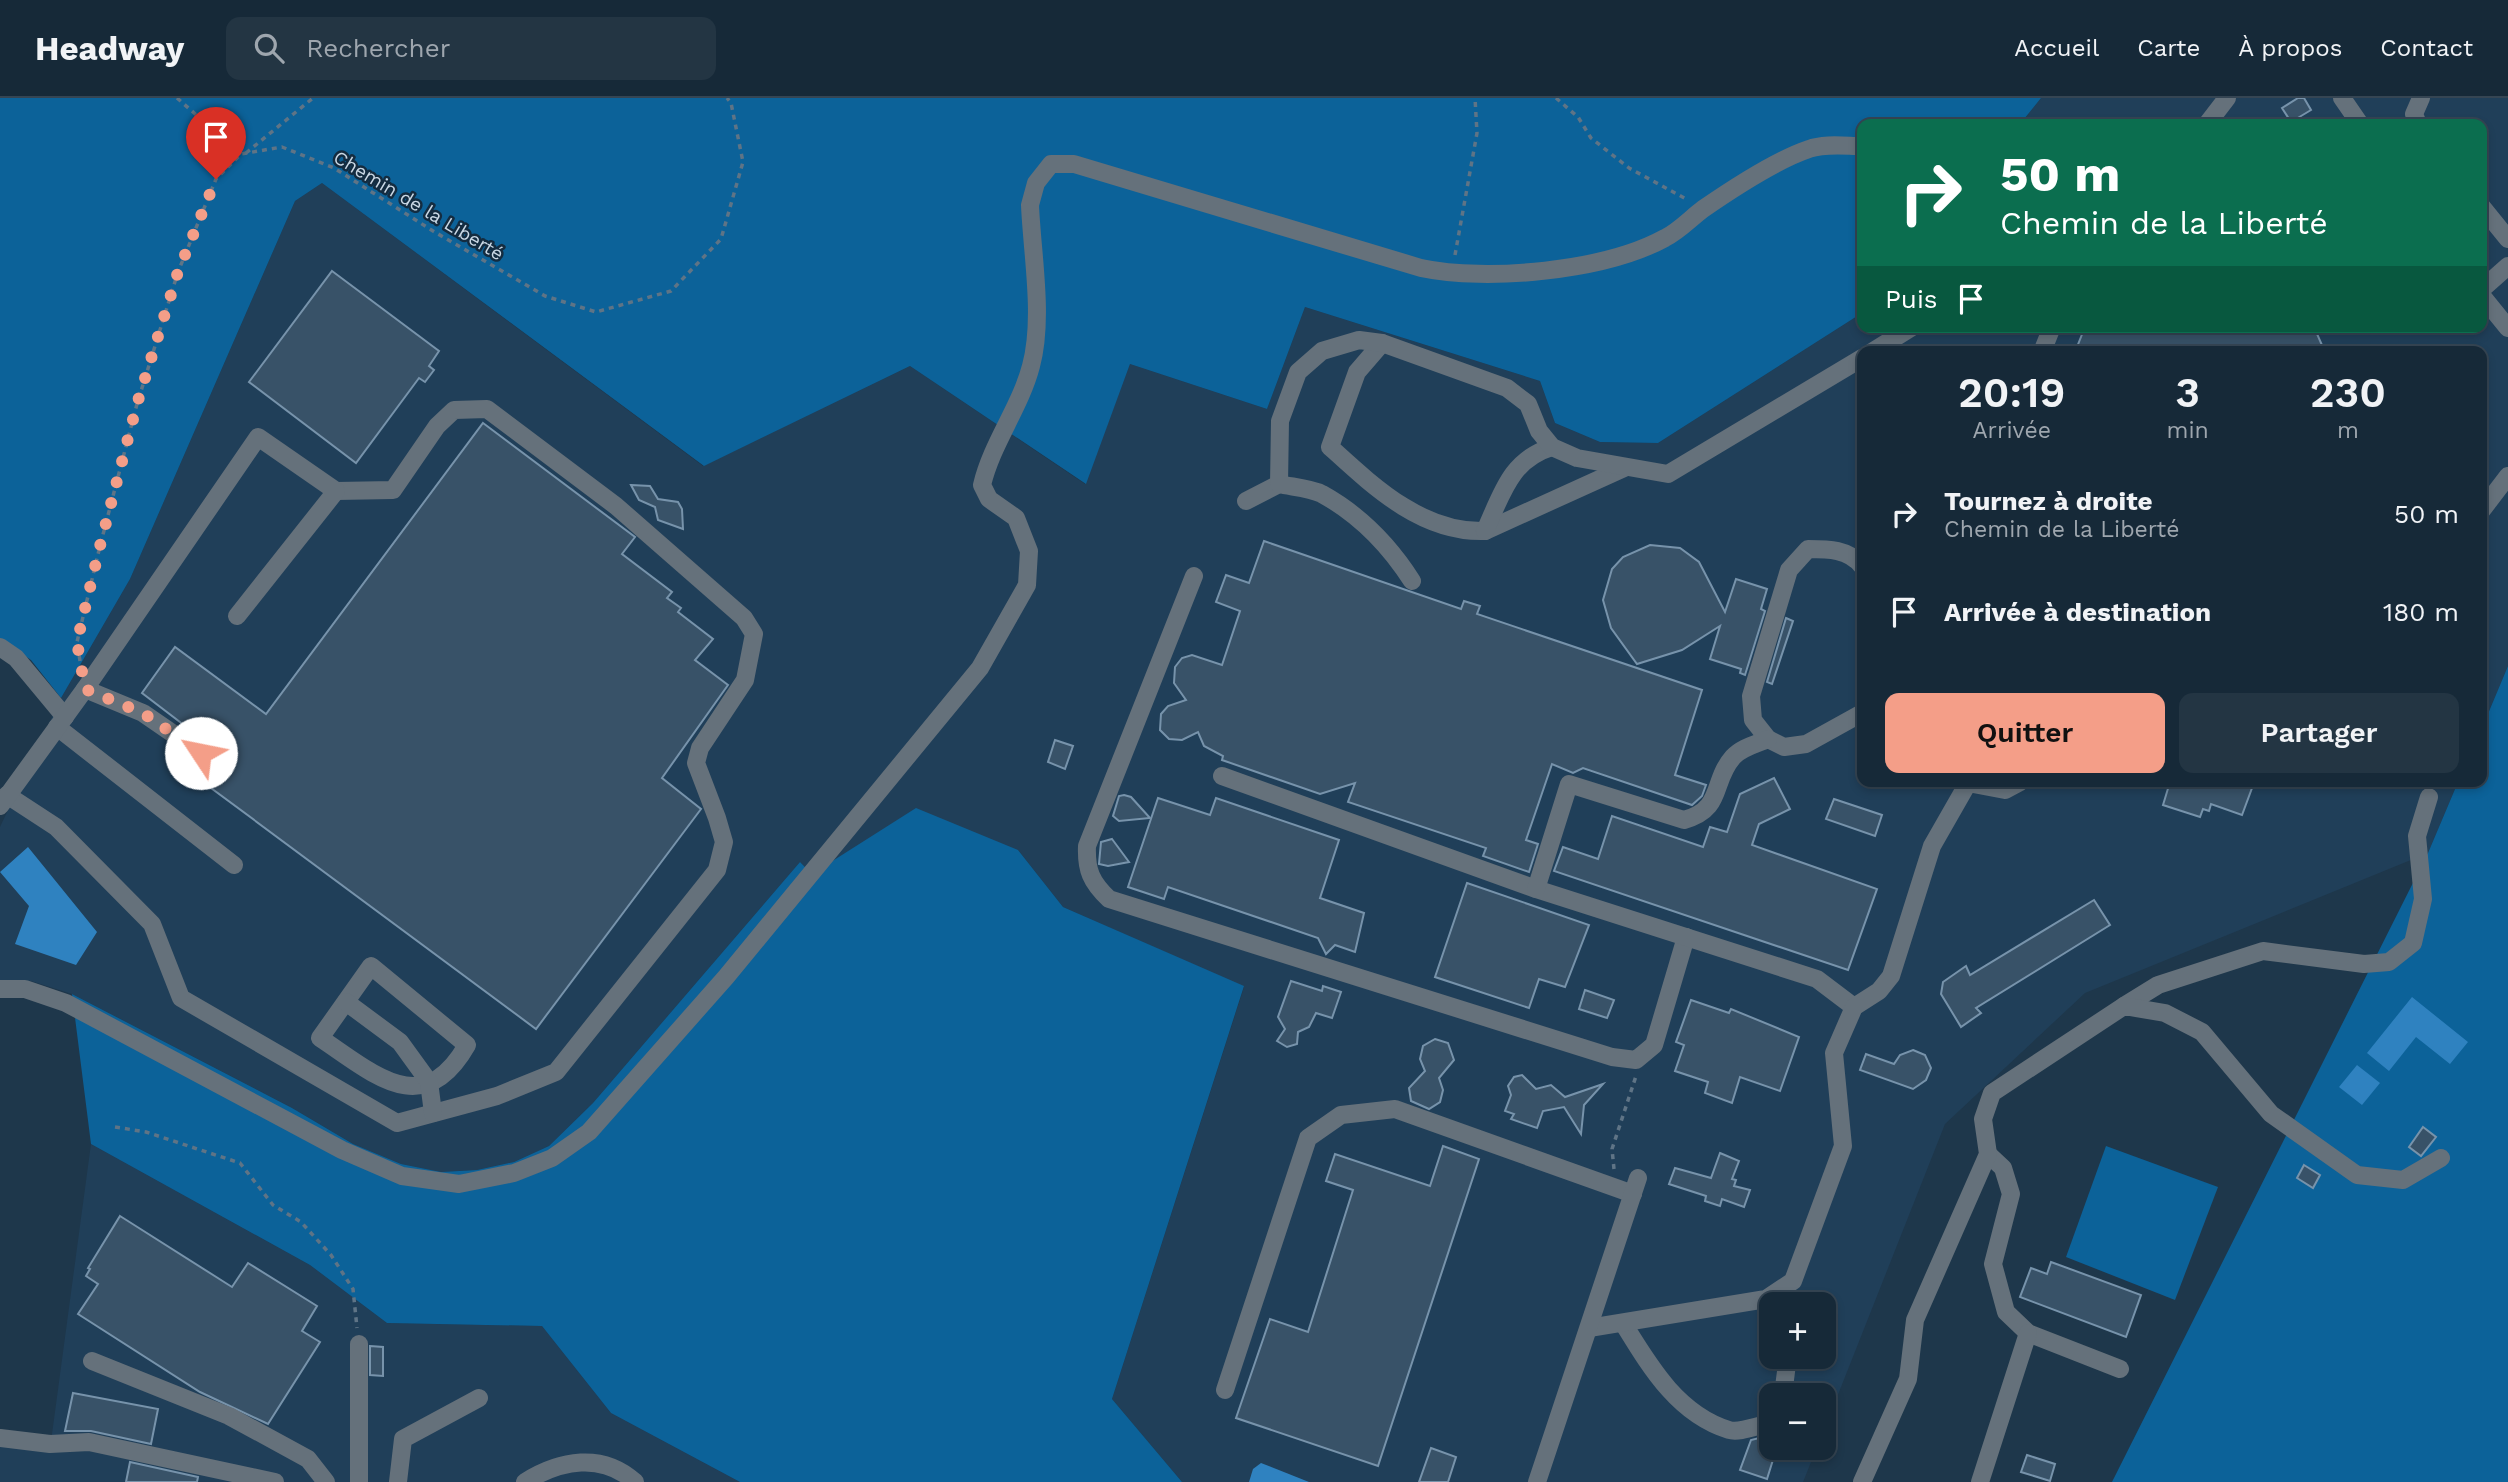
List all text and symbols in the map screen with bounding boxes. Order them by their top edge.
search box [226,17,716,80]
text: Headway [35,29,184,68]
icon: search [250,29,288,67]
text: Rechercher [306,33,450,63]
text: Accueil [2014,34,2099,62]
text: Carte [2137,34,2200,62]
text: À propos [2238,34,2342,62]
text: Contact [2380,34,2473,62]
pin [186,107,246,179]
icon: arrive [197,118,235,156]
street label: Chemin de la Liberté [329,145,508,265]
text: 50 m [2000,145,2120,203]
icon: right [1885,147,1976,238]
text: Chemin de la Liberté [2000,204,2328,242]
icon: arrive [1952,280,1990,318]
text: Puis [1885,284,1938,314]
text: 20:19 [1958,368,2066,417]
text: 3 [2175,368,2200,417]
text: 230 [2310,368,2386,417]
text: Arrivée [1972,417,2051,444]
text: min [2166,417,2209,444]
text: m [2337,417,2359,444]
text: Tournez à droite [1944,486,2153,516]
icon: right [1885,495,1923,533]
text: 50 m [2394,499,2459,529]
text: Chemin de la Liberté [1944,516,2179,543]
icon: arrive [1885,593,1923,631]
text: Arrivée à destination [1944,597,2211,627]
text: 180 m [2383,597,2459,627]
button: Quitter [1885,693,2165,773]
button: Partager [2179,693,2459,773]
position arrow [164,716,238,790]
map controls [1759,1292,1836,1460]
button: + [1759,1292,1836,1369]
button: − [1759,1383,1836,1460]

